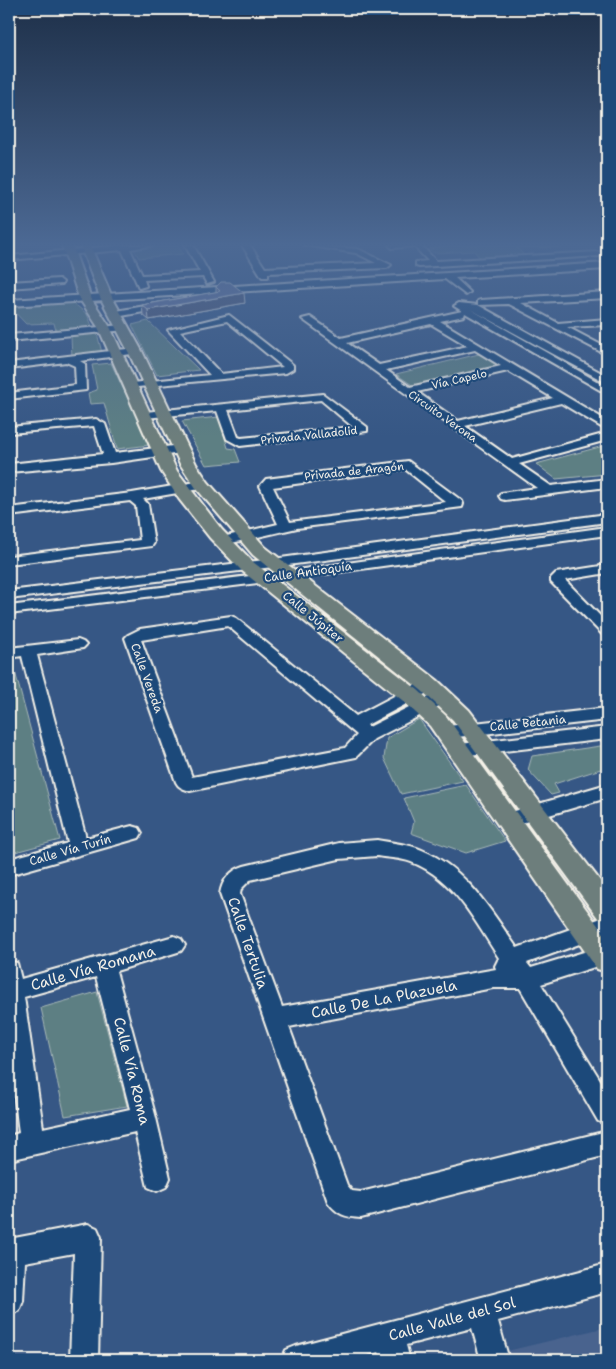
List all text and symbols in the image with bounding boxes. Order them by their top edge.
street label: Vía Capelo [430,366,489,393]
street label: Circuito Verona [405,387,480,446]
street label: Privada Valladolid [260,423,358,448]
street label: Privada de Aragón [304,459,405,484]
street label: Calle Antioquía [263,558,353,586]
street label: Calle Júpiter [279,588,347,647]
street label: Calle Vereda [127,641,167,716]
street label: Calle Betania [489,711,567,735]
street label: Calle Vía Turín [27,831,113,869]
street label: Calle Tertulia [223,894,273,992]
street label: Calle Vía Romana [28,940,158,995]
street label: Calle De La Plazuela [309,975,459,1023]
street label: Calle Vía Roma [109,1015,155,1128]
street label: Calle Valle del Sol [386,1292,518,1346]

